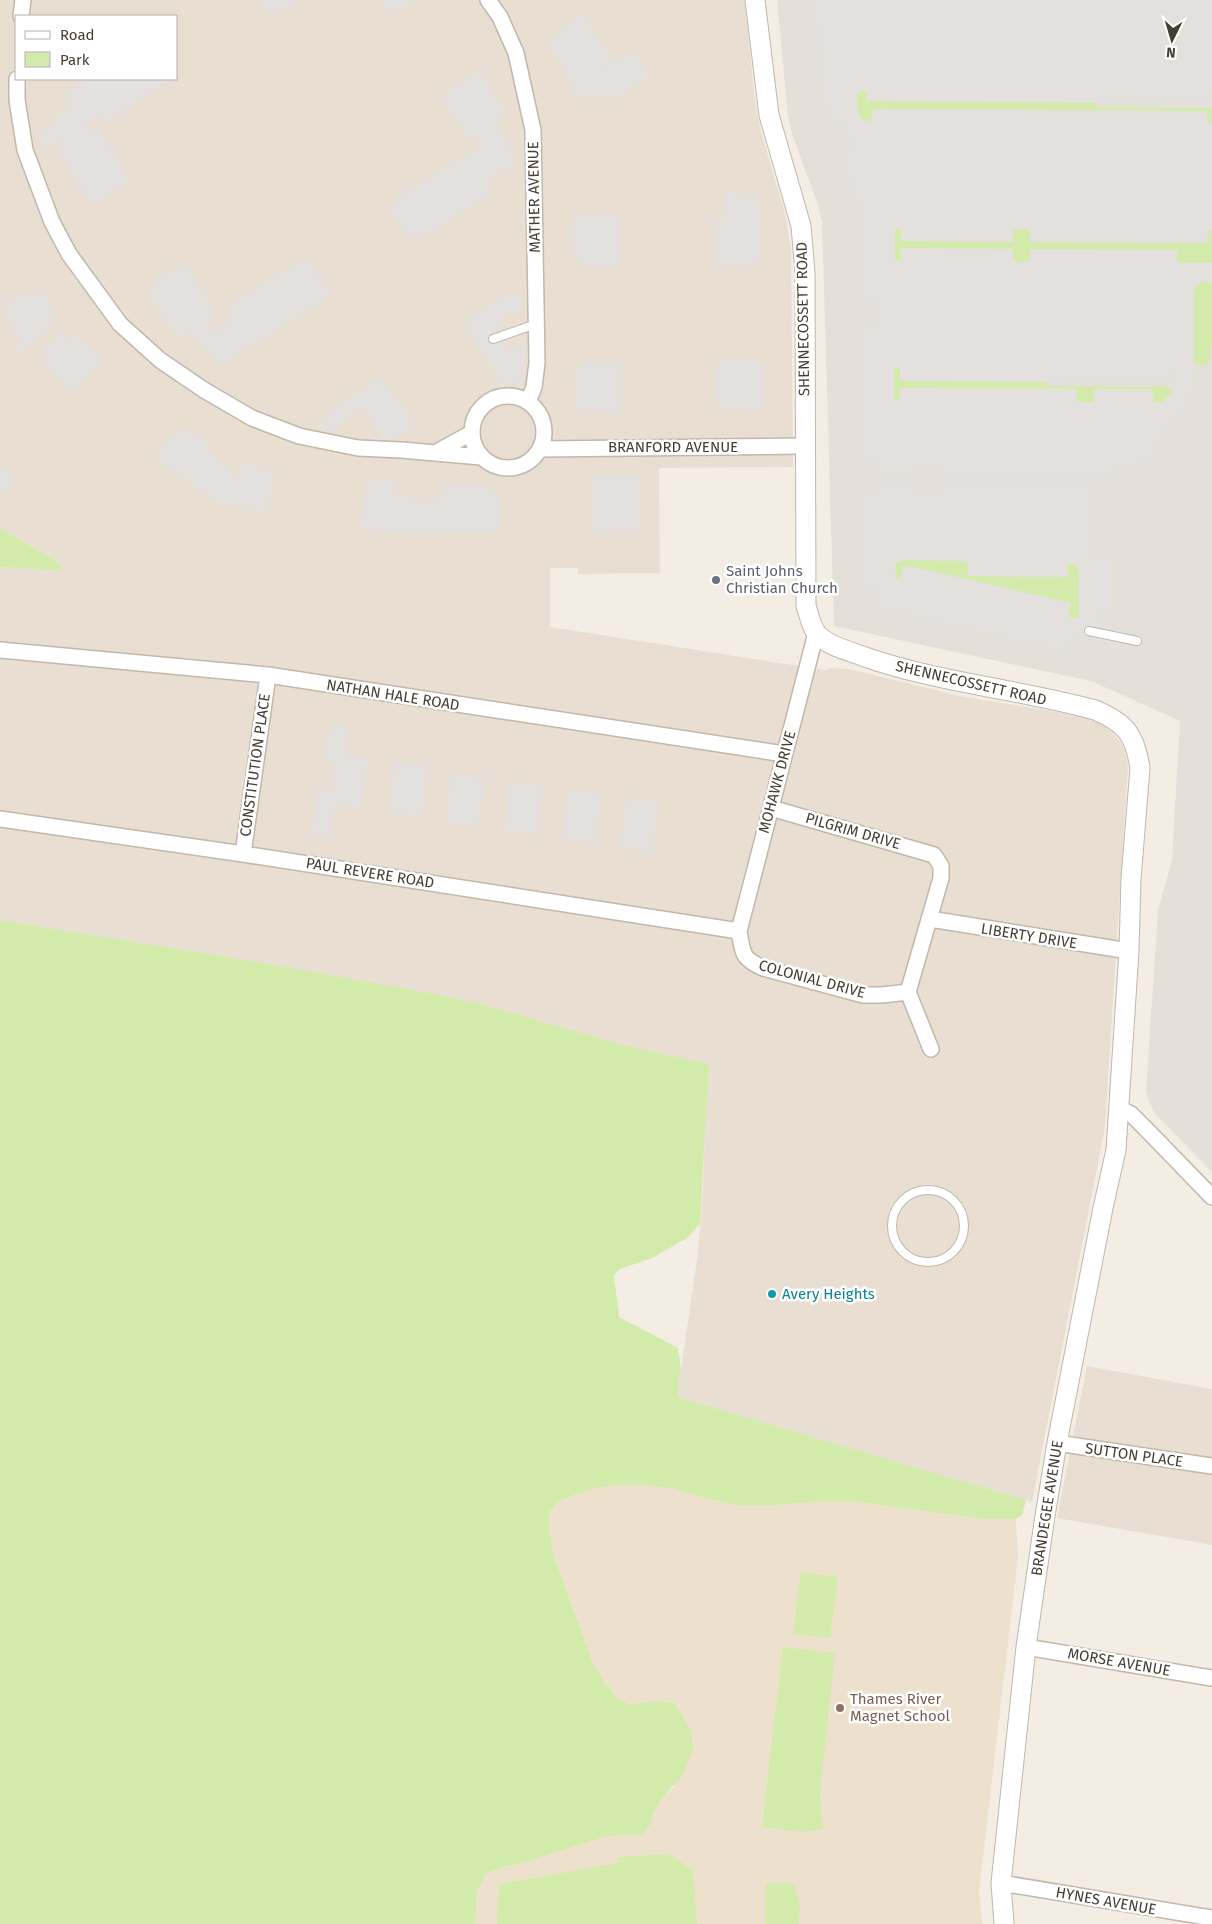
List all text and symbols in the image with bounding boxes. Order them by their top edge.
legend [15,15,178,80]
north arrow [1147,15,1197,65]
text: Road [60,26,95,44]
text: N [1166,44,1176,61]
text: Park [60,51,90,69]
street label: MATHER AVENUE [524,141,544,253]
street label: SHENNECOSSETT ROAD [793,242,813,396]
street label: BRANFORD AVENUE [608,438,738,456]
place label: Saint Johns Christian Church [726,562,838,597]
marker: Saint Johns Christian Church [710,574,722,586]
street label: SHENNECOSSETT ROAD [894,657,1048,709]
street label: NATHAN HALE ROAD [325,676,461,714]
street label: CONSTITUTION PLACE [236,692,274,838]
street label: MOHAWK DRIVE [755,729,799,835]
street label: PILGRIM DRIVE [803,809,903,853]
street label: PAUL REVERE ROAD [305,854,435,892]
street label: LIBERTY DRIVE [980,919,1078,953]
street label: COLONIAL DRIVE [757,956,867,1002]
place label: Avery Heights [782,1285,875,1303]
marker: Avery Heights [766,1288,778,1300]
street label: BRANDEGEE AVENUE [1027,1439,1067,1577]
street label: SUTTON PLACE [1084,1439,1184,1471]
street label: MORSE AVENUE [1066,1644,1172,1680]
place label: Thames River Magnet School [850,1690,950,1725]
marker: Thames River Magnet School [834,1702,846,1714]
street label: HYNES AVENUE [1054,1883,1158,1919]

